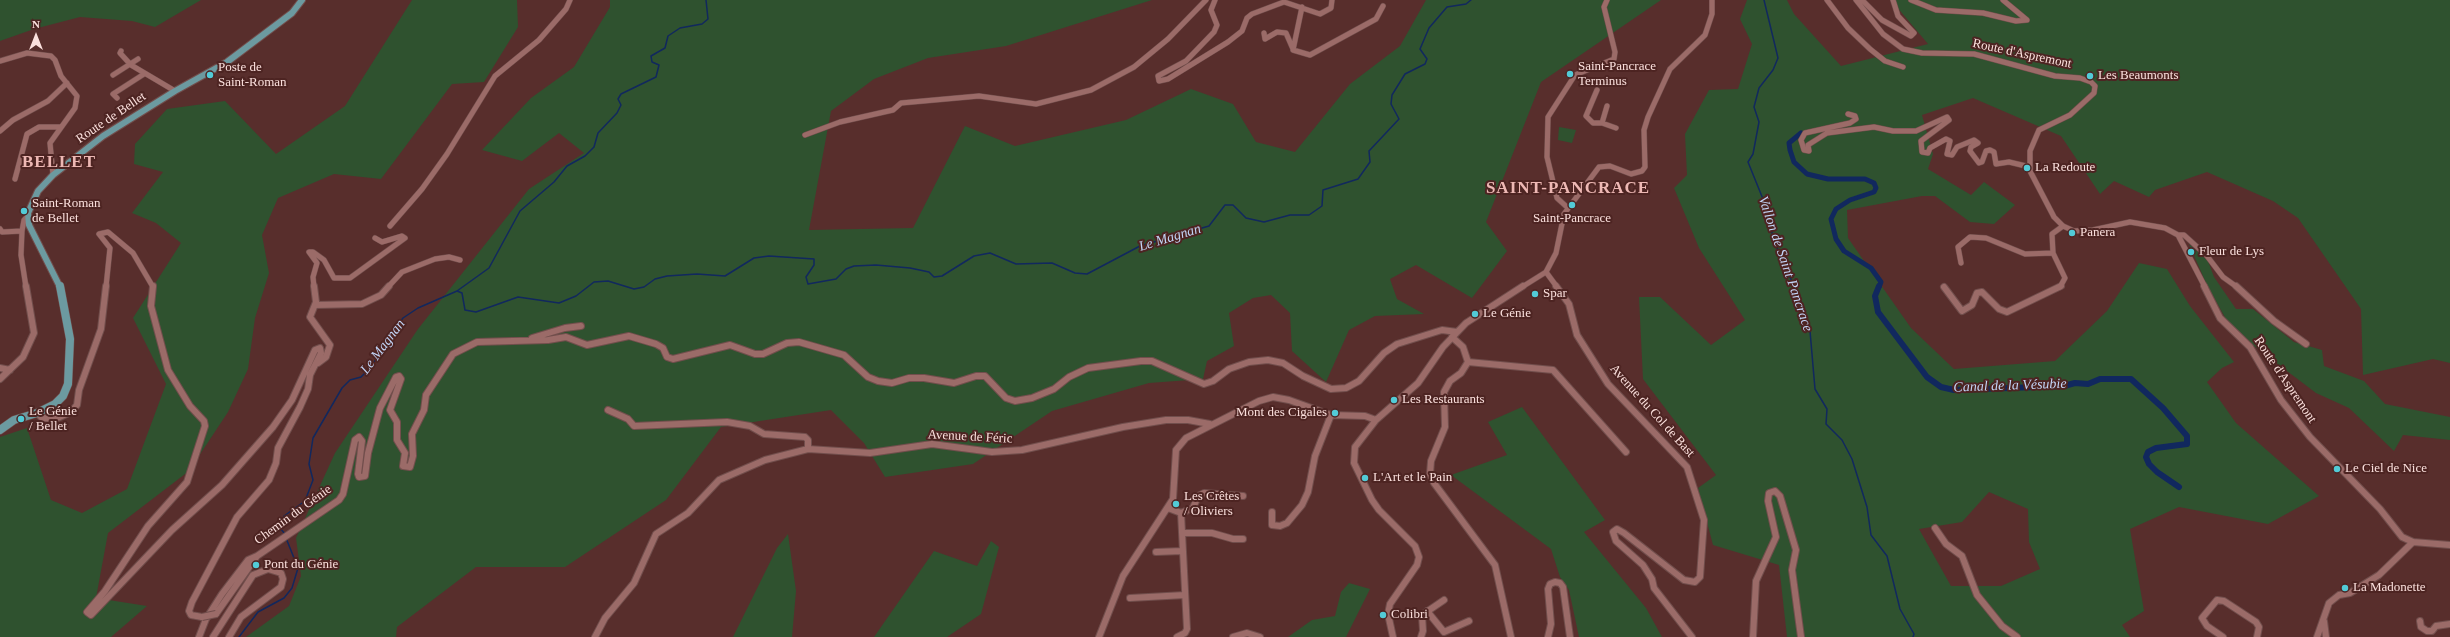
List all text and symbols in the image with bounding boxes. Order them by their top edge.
north arrow [16,16,56,56]
text: N [32,18,40,30]
street label: Route d'Aspremont [1971,36,2073,72]
place label: Saint-Pancrace Terminus [1578,59,1656,90]
place label: Poste de Saint-Roman [218,60,287,91]
place label: Les Beaumonts [2098,68,2179,84]
marker: Saint-Pancrace Terminus [1565,69,1575,79]
marker: Poste de Saint-Roman [205,70,215,80]
marker: Les Beaumonts [2085,71,2095,81]
street label: Route de Bellet [73,89,149,147]
district label: BELLET [22,153,96,173]
place label: La Redoute [2035,160,2095,176]
marker: La Redoute [2022,163,2032,173]
district label: SAINT-PANCRACE [1486,179,1650,199]
water label: Vallon de Saint Pancrace [1754,194,1816,334]
place label: Saint-Roman de Bellet [32,196,101,227]
marker: Saint-Pancrace [1567,200,1577,210]
marker: Saint-Roman de Bellet [19,206,29,216]
place label: Saint-Pancrace [1533,211,1611,227]
water label: Le Magnan [1137,221,1203,255]
place label: Panera [2080,225,2115,241]
marker: Panera [2067,228,2077,238]
place label: Fleur de Lys [2199,244,2264,260]
marker: Fleur de Lys [2186,247,2196,257]
place label: Spar [1543,286,1567,302]
marker: Spar [1530,289,1540,299]
place label: Le Génie [1483,306,1531,322]
marker: Le Génie [1470,309,1480,319]
water label: Le Magnan [357,316,409,378]
street label: Route d'Aspremont [2250,334,2320,426]
street label: Avenue du Col de Bast [1606,361,1698,461]
water label: Canal de la Vésubie [1953,376,2067,396]
place label: Les Restaurants [1402,392,1485,408]
marker: Les Restaurants [1389,395,1399,405]
place label: Le Génie / Bellet [29,404,77,435]
place label: Mont des Cigales [1236,405,1327,421]
marker: Mont des Cigales [1330,408,1340,418]
marker: Le Génie / Bellet [16,414,26,424]
street label: Avenue de Féric [927,427,1013,447]
place label: Le Ciel de Nice [2345,461,2427,477]
marker: Le Ciel de Nice [2332,464,2342,474]
place label: L'Art et le Pain [1373,470,1452,486]
marker: L'Art et le Pain [1360,473,1370,483]
street label: Chemin du Génie [251,482,335,548]
place label: Les Crêtes / Oliviers [1184,489,1239,520]
marker: Les Crêtes / Oliviers [1171,499,1181,509]
place label: Pont du Génie [264,557,338,573]
marker: Pont du Génie [251,560,261,570]
place label: La Madonette [2353,580,2426,596]
marker: La Madonette [2340,583,2350,593]
place label: Colibri [1391,607,1428,623]
marker: Colibri [1378,610,1388,620]

